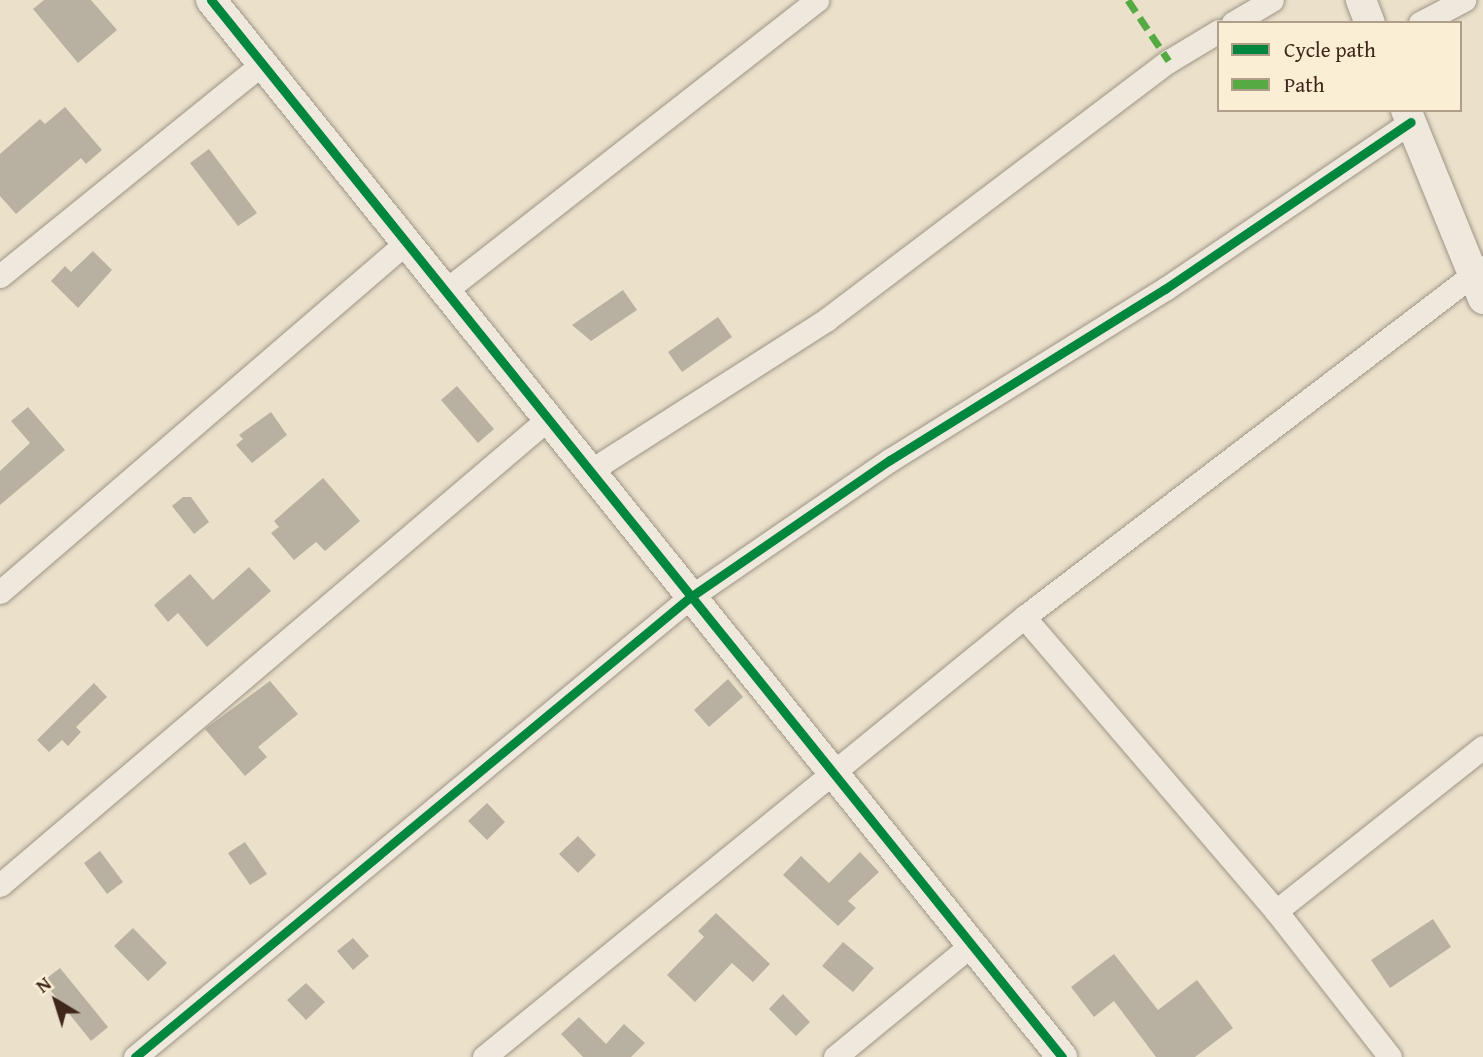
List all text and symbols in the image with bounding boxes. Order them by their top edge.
legend [1217,21,1462,112]
text: Cycle path [1284,34,1376,65]
text: Path [1284,69,1324,100]
north arrow [21,966,91,1036]
text: N [29,970,57,999]

